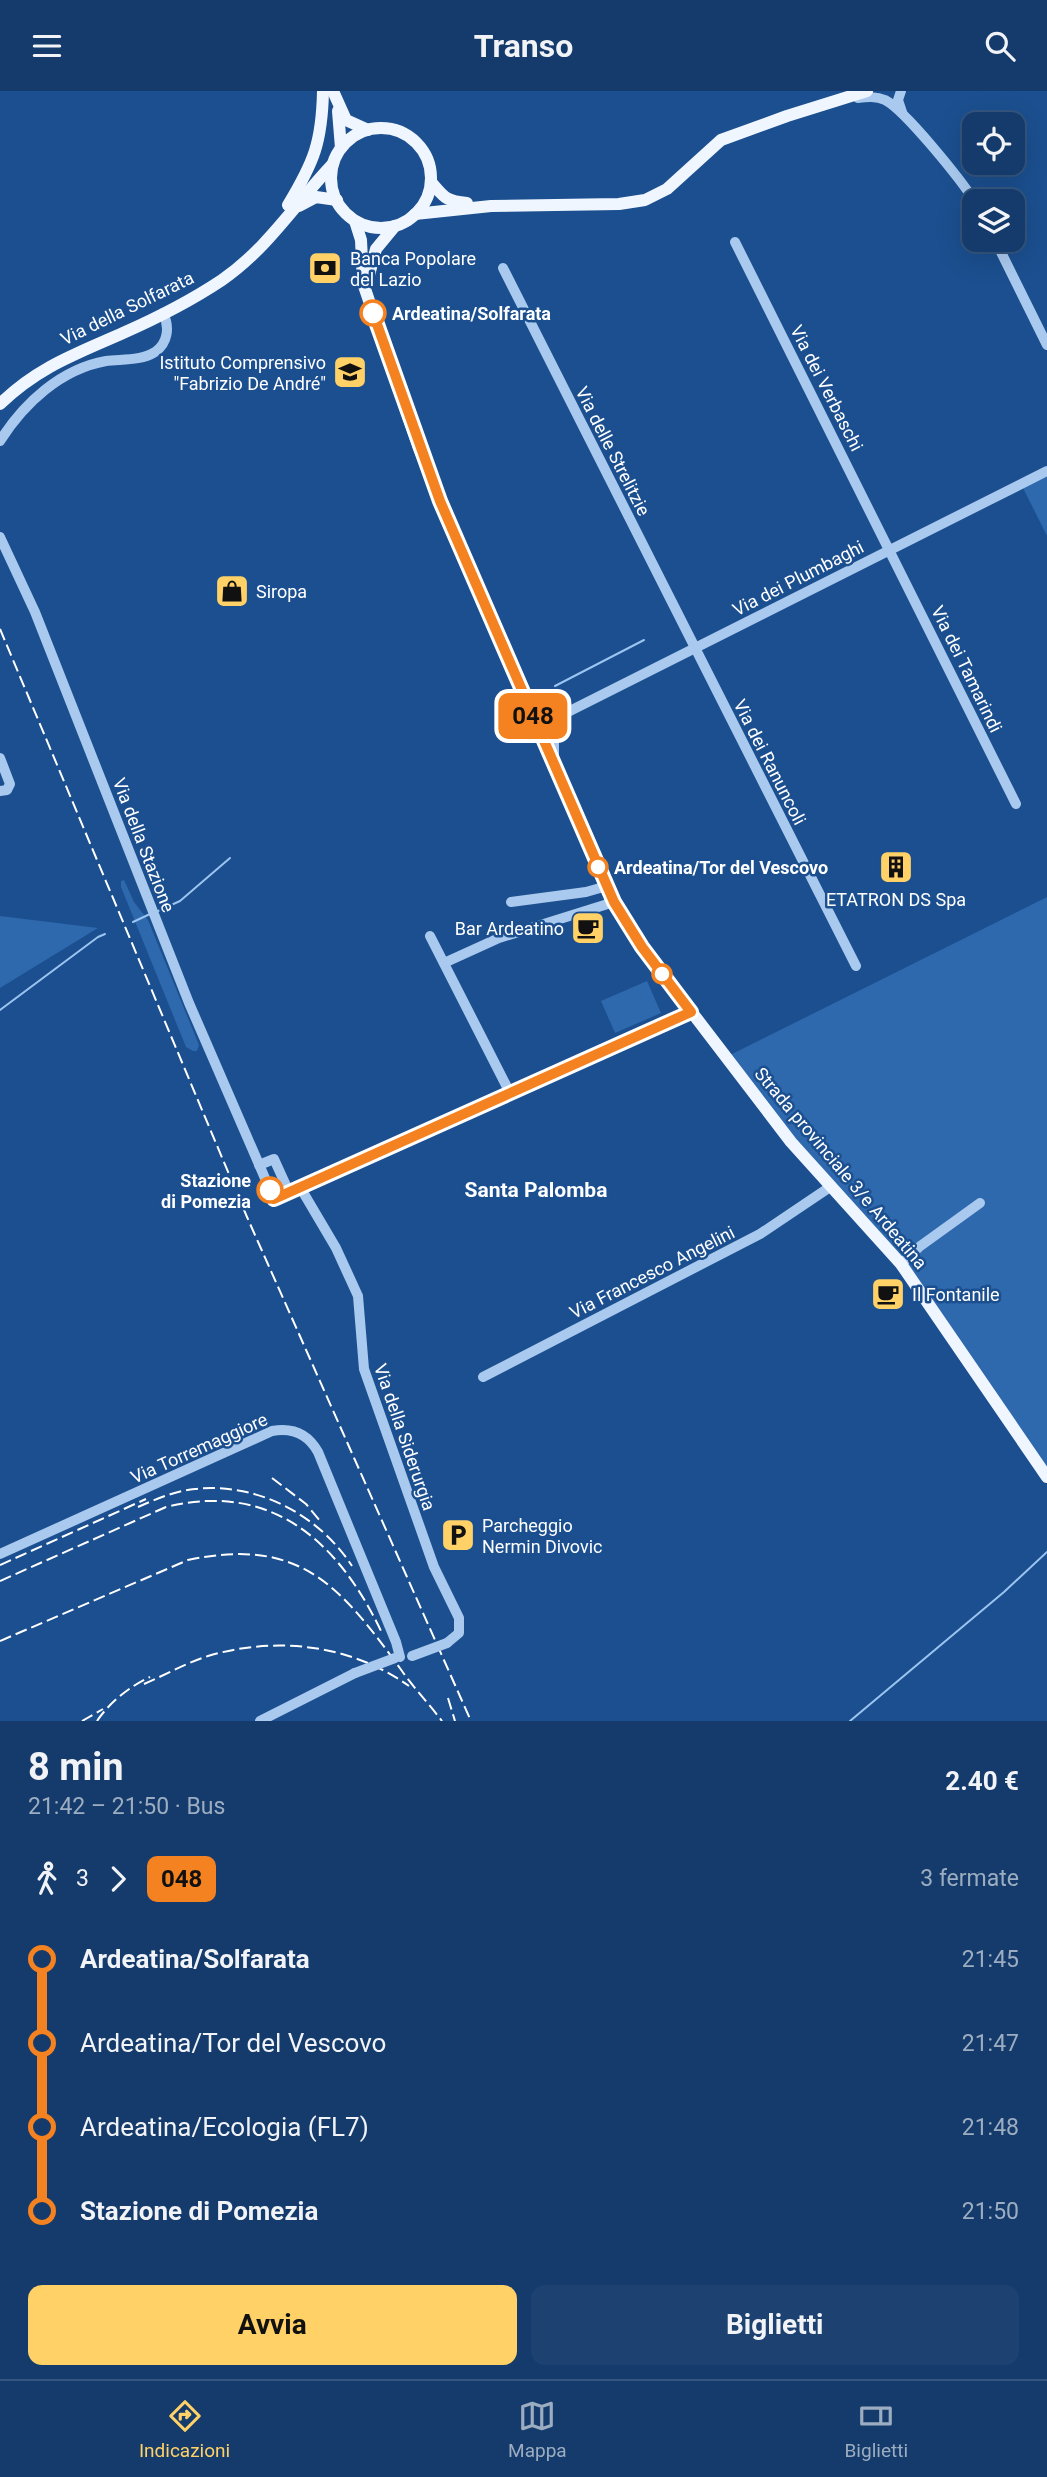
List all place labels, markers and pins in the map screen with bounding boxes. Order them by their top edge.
place label: Banca Popolare del Lazio [350,248,476,290]
bank icon: Banca Popolare del Lazio [306,249,344,287]
marker: Ardeatina/Solfarata [360,300,386,326]
place label: Ardeatina/Solfarata [392,303,551,324]
place label: Istituto Comprensivo "Fabrizio De André" [159,352,326,394]
school or university icon: Istituto Comprensivo "Fabrizio De André" [331,353,369,391]
shop icon: Siropa [213,572,251,610]
place label: Siropa [256,581,307,602]
building icon: ETATRON DS Spa [877,848,915,886]
marker: Ardeatina/Tor del Vescovo [588,857,608,877]
place label: Ardeatina/Tor del Vescovo [614,857,828,878]
place label: ETATRON DS Spa [826,889,966,910]
cafe icon: Bar Ardeatino [569,909,607,947]
place label: Bar Ardeatino [455,918,564,939]
unlabelled marker [652,964,672,984]
place label: Stazione di Pomezia [161,1170,251,1212]
marker: Stazione di Pomezia [257,1177,283,1203]
cafe icon: Il Fontanile [869,1275,907,1313]
place label: Il Fontanile [912,1284,1000,1305]
place label: Parcheggio Nermin Divovic [482,1515,602,1557]
parking icon: Parcheggio Nermin Divovic [439,1516,477,1554]

